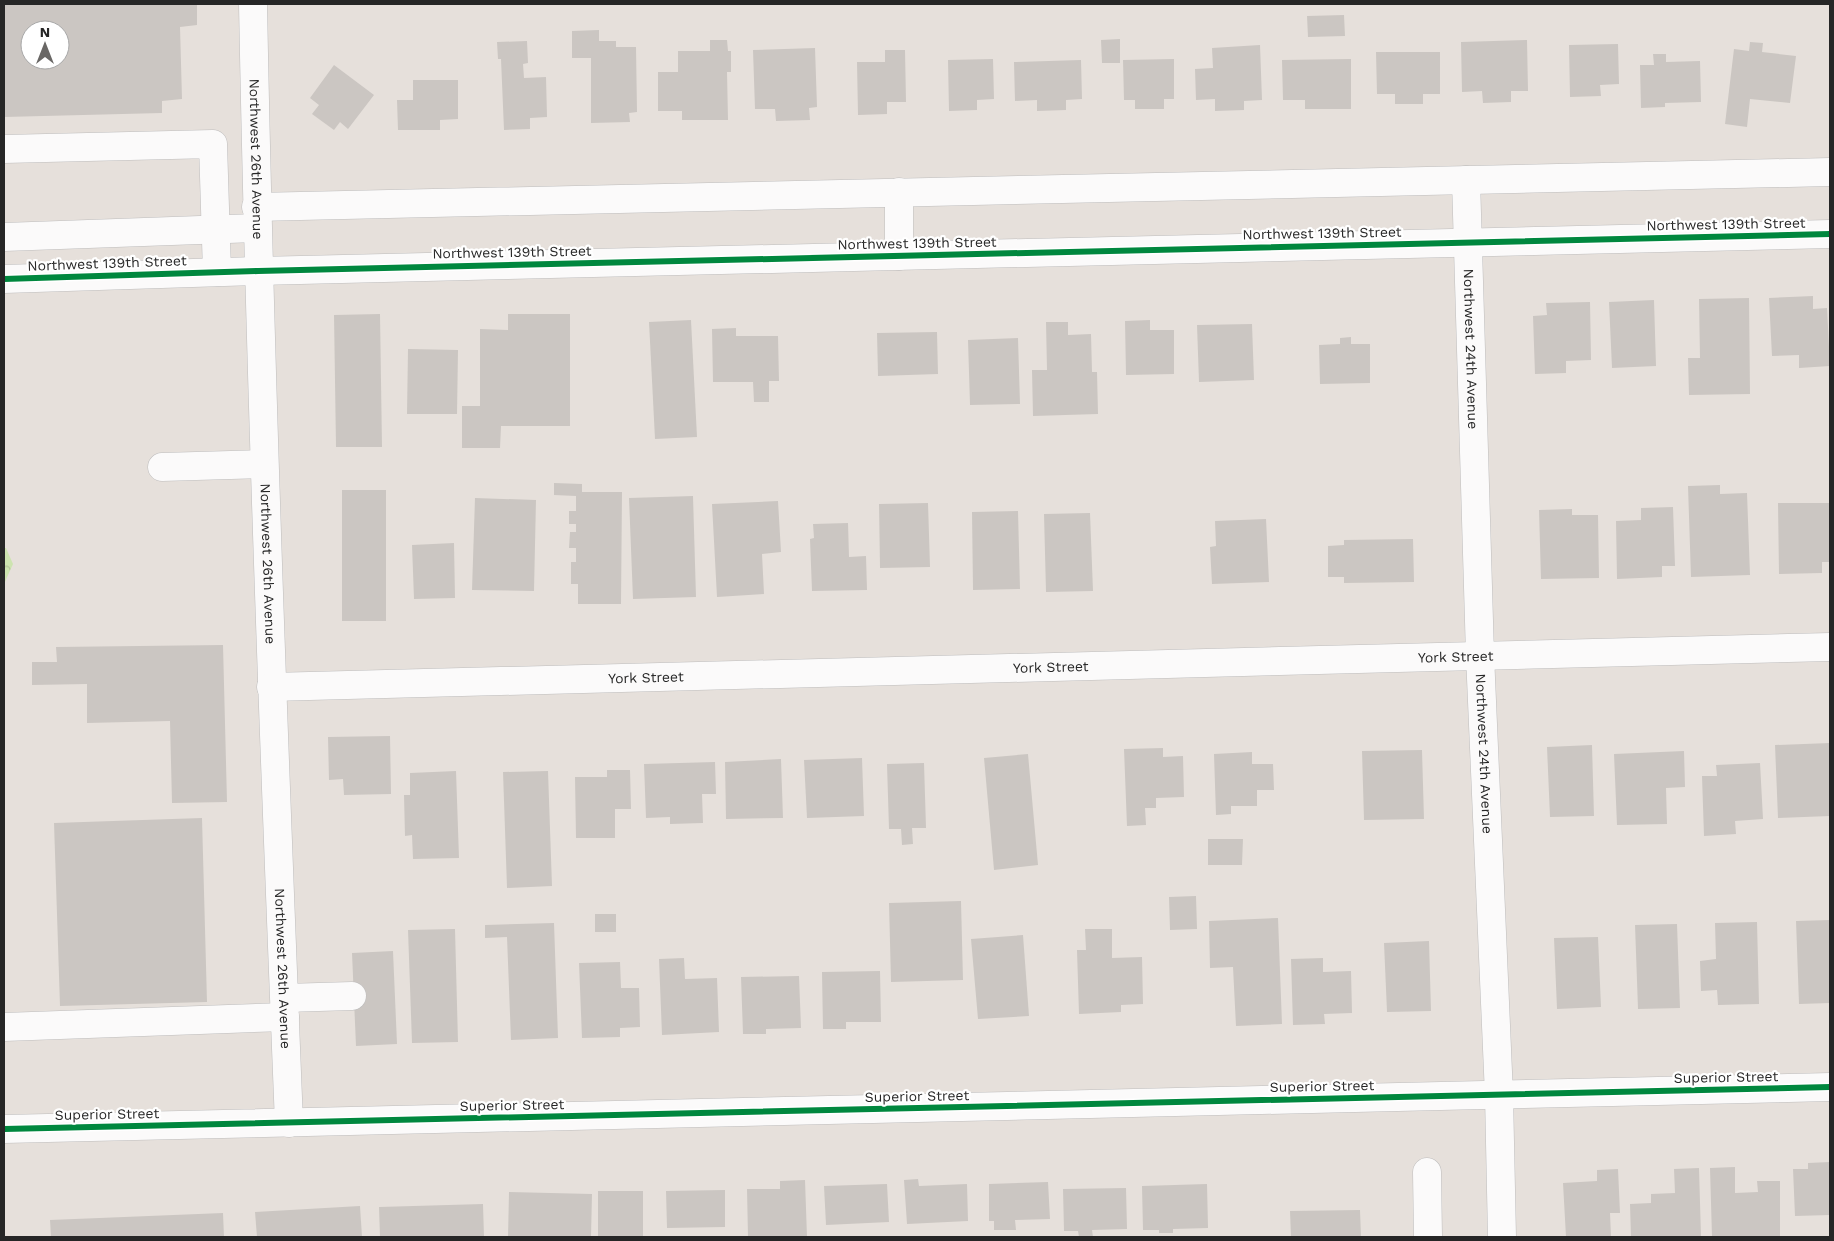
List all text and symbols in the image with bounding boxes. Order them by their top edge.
north arrow [20,20,70,70]
text: N [40,24,50,40]
street label: Northwest 26th Avenue [246,78,266,240]
street label: Northwest 139th Street [1646,215,1806,233]
street label: Northwest 139th Street [1242,224,1402,242]
street label: Northwest 139th Street [837,234,997,252]
street label: Northwest 139th Street [432,243,592,261]
street label: Northwest 139th Street [27,252,187,274]
street label: Northwest 24th Avenue [1461,268,1481,429]
street label: Northwest 26th Avenue [257,483,279,644]
street label: York Street [1418,648,1494,666]
street label: York Street [1013,658,1089,676]
street label: York Street [608,668,684,686]
street label: Northwest 24th Avenue [1473,673,1496,834]
street label: Northwest 26th Avenue [272,888,294,1049]
street label: Superior Street [1674,1068,1779,1086]
street label: Superior Street [1270,1077,1375,1095]
street label: Superior Street [865,1087,970,1105]
street label: Superior Street [460,1096,565,1114]
street label: Superior Street [55,1105,160,1123]

